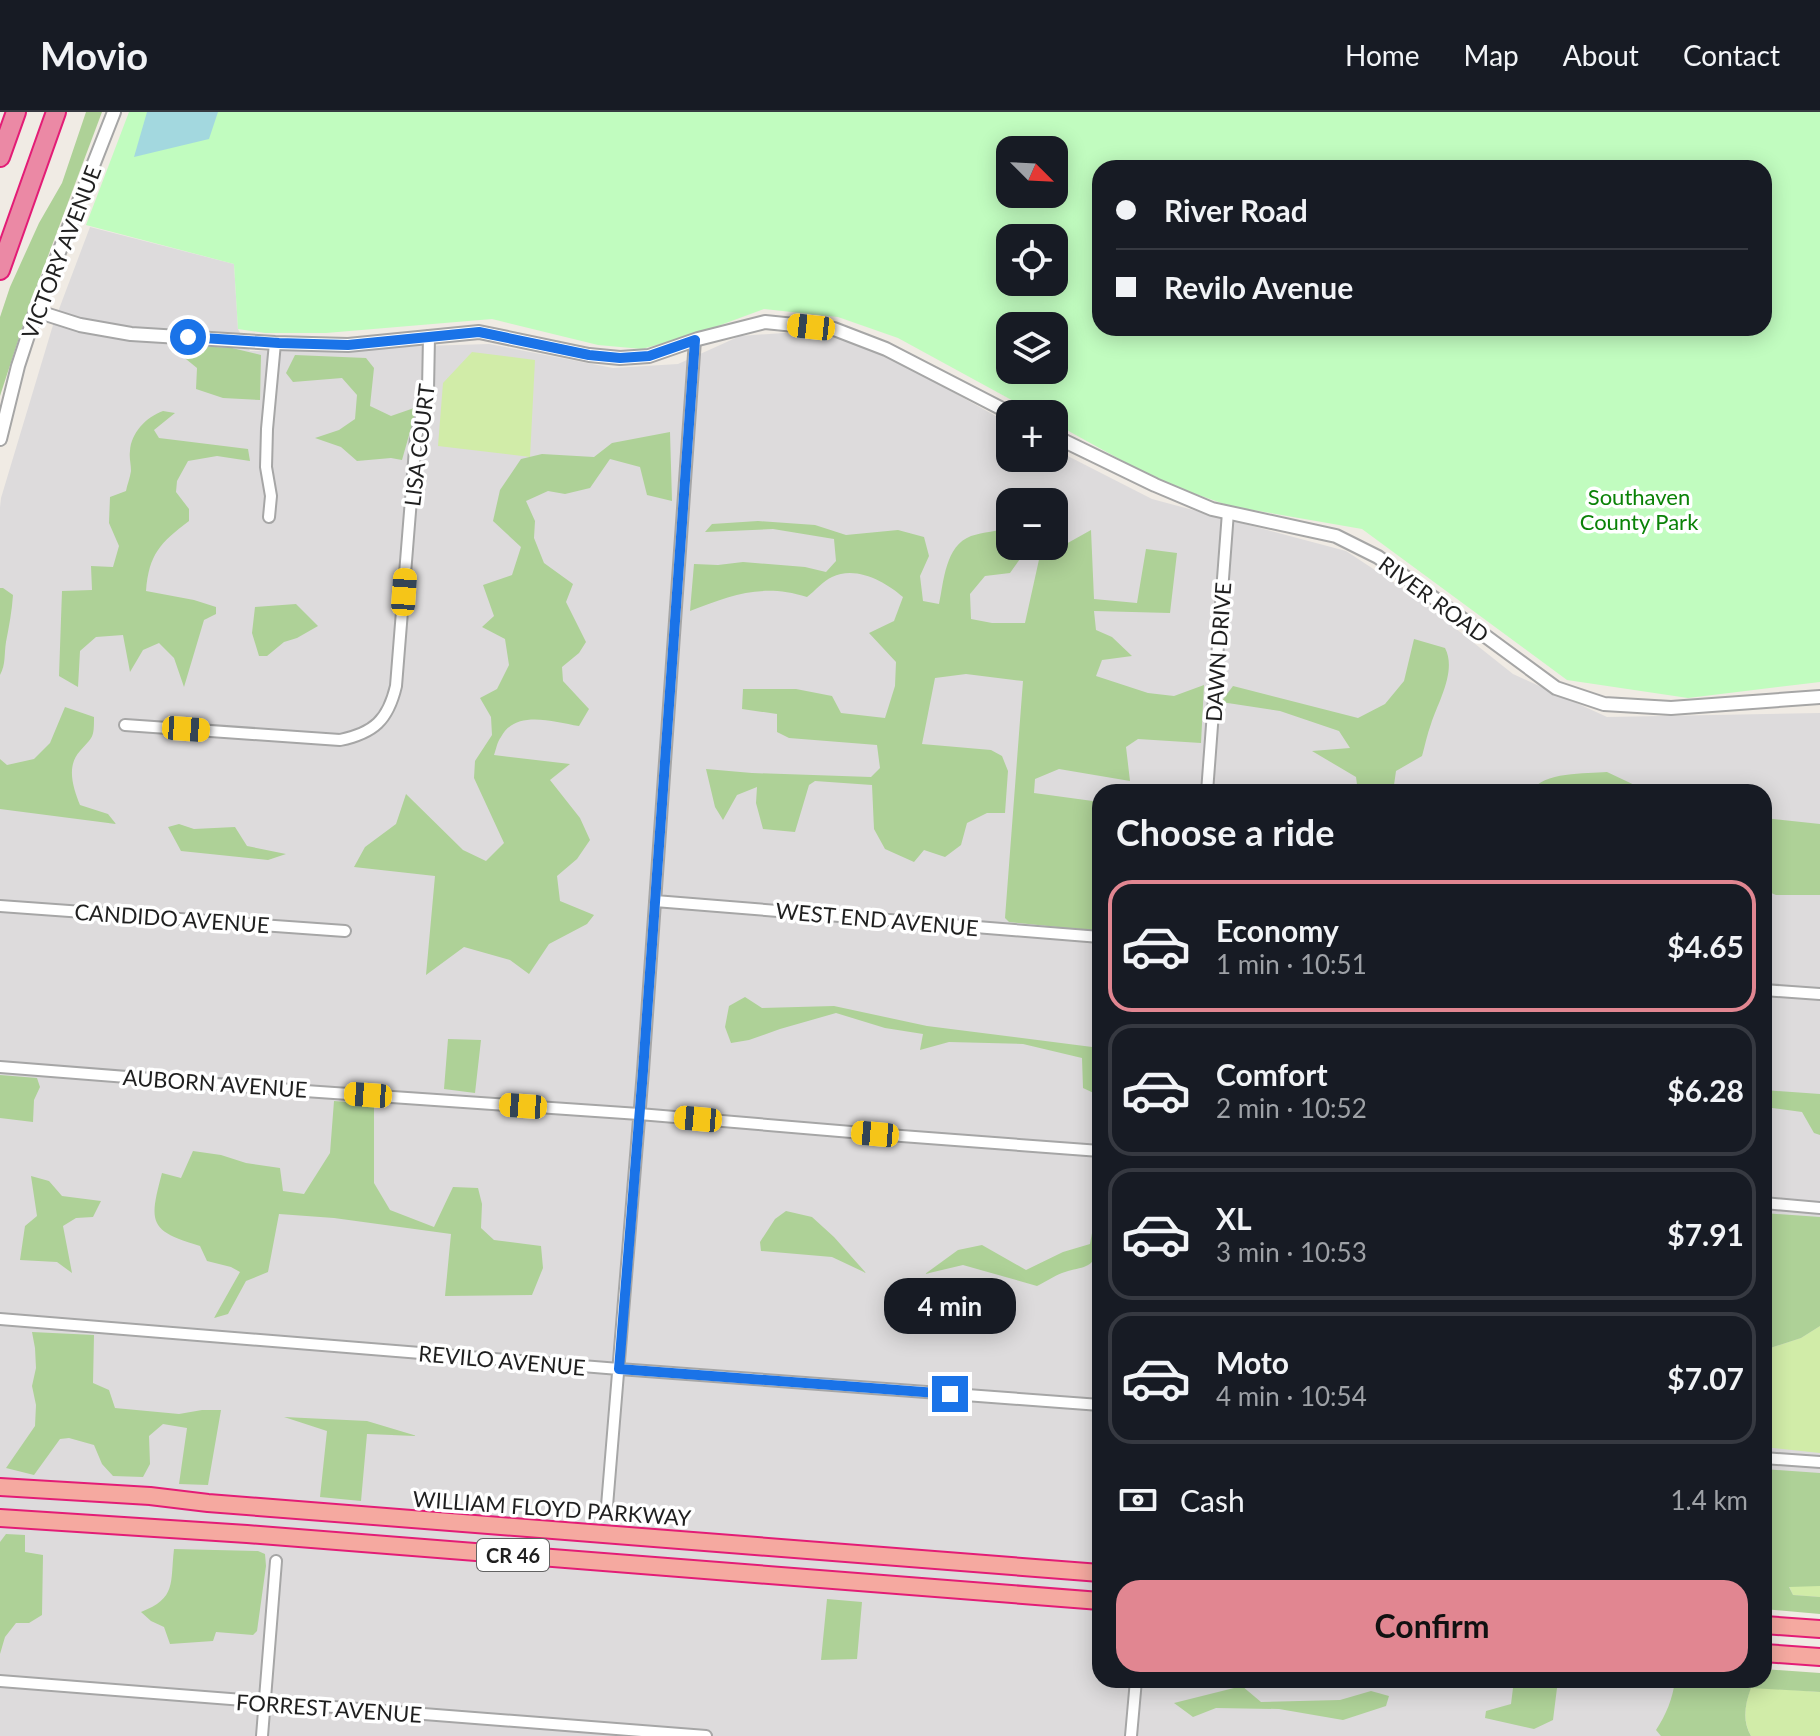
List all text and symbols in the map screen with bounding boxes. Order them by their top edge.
text: Movio [40,32,148,78]
text: Home [1345,38,1420,72]
text: Map [1464,38,1519,72]
text: About [1563,38,1639,72]
text: Contact [1683,38,1780,72]
north arrow [996,136,1068,208]
map controls [996,136,1068,560]
street label: VICTORY AVENUE [16,161,106,343]
text: River Road [1164,192,1308,228]
button: locate [996,224,1068,296]
text: Revilo Avenue [1164,269,1353,305]
button: layers [996,312,1068,384]
car [786,313,836,341]
route start [170,319,206,355]
street label: LISA COURT [398,382,440,508]
button: + [996,400,1068,472]
park label: Southaven County Park [1580,483,1699,535]
button: − [996,488,1068,560]
street label: RIVER ROAD [1374,550,1494,648]
car [390,567,418,617]
street label: DAWN DRIVE [1200,581,1236,723]
car [161,715,211,743]
text: Choose a ride [1116,810,1335,854]
street label: WEST END AVENUE [774,897,980,941]
street label: CANDIDO AVENUE [74,898,270,938]
icon: car [1120,910,1192,982]
text: Economy [1216,912,1339,948]
text: $4.65 [1667,928,1744,964]
text: 1 min · 10:51 [1216,948,1367,980]
icon: car [1120,1054,1192,1126]
text: Comfort [1216,1056,1328,1092]
street label: AUBORN AVENUE [122,1063,308,1103]
text: $6.28 [1667,1072,1744,1108]
car [343,1081,393,1109]
car [498,1092,548,1120]
text: 2 min · 10:52 [1216,1092,1367,1124]
car [673,1105,723,1133]
car [850,1120,900,1148]
icon: car [1120,1198,1192,1270]
text: XL [1216,1200,1252,1236]
text: $7.91 [1667,1216,1744,1252]
text: 3 min · 10:53 [1216,1236,1367,1268]
callout: 4 min [884,1278,1016,1334]
text: 4 min [918,1290,982,1322]
street label: REVILO AVENUE [417,1339,587,1381]
icon: car [1120,1342,1192,1414]
text: Moto [1216,1344,1289,1380]
text: $7.07 [1667,1360,1744,1396]
route end [932,1376,968,1412]
text: 4 min · 10:54 [1216,1380,1367,1412]
icon: cash [1116,1478,1160,1522]
text: Cash [1180,1482,1245,1518]
text: 1.4 km [1670,1484,1748,1516]
street label: WILLIAM FLOYD PARKWAY [412,1485,692,1531]
road number: CR 46 [477,1539,549,1571]
button: Confirm [1116,1580,1748,1672]
street label: FORREST AVENUE [235,1688,423,1728]

